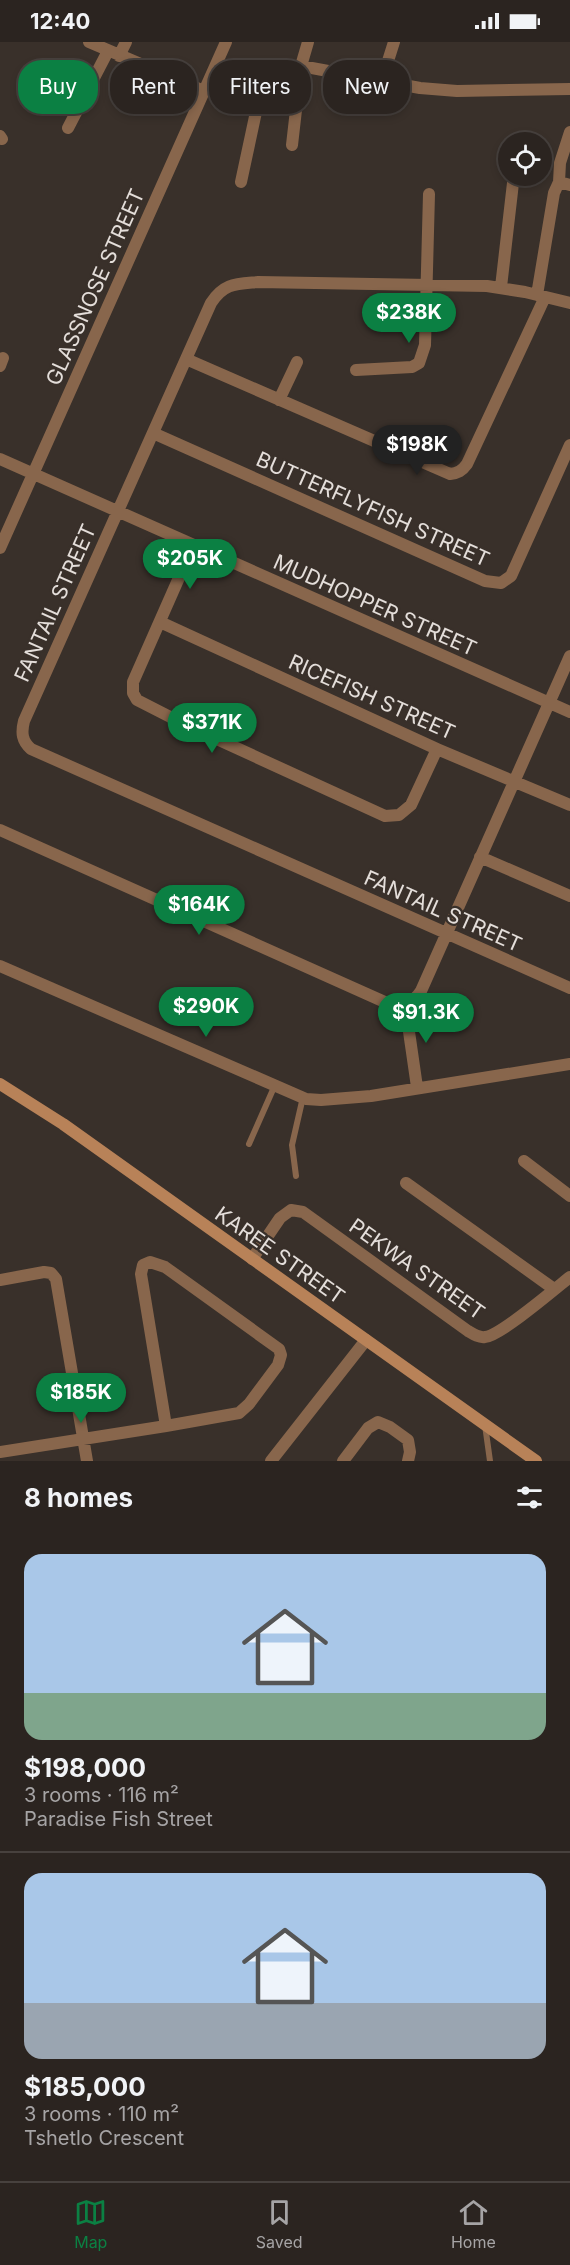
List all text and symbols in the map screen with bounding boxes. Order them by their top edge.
text: 12:40 [30,8,90,34]
chip: Buy [18,60,98,114]
chip: Rent [110,60,197,114]
chip: Filters [209,60,311,114]
chip: New [323,60,410,114]
map controls [498,132,552,186]
button: locate [498,132,552,186]
street label: GLASSNOSE STREET [40,185,150,389]
pin: $238K [367,293,451,344]
text: $238K [376,300,442,324]
pin: $198K [375,425,459,476]
text: $198K [386,432,448,456]
street label: BUTTERFLYFISH STREET [252,446,494,572]
street label: FANTAIL STREET [9,520,101,686]
pin: $205K [148,539,232,590]
text: $205K [157,546,223,570]
street label: MUDHOPPER STREET [270,549,480,661]
street label: RICEFISH STREET [285,649,459,745]
pin: $371K [170,703,254,754]
text: $371K [182,710,242,734]
street label: FANTAIL STREET [360,865,526,957]
pin: $164K [157,885,241,936]
text: $164K [168,892,230,916]
pin: $290K [164,987,248,1038]
pin: $91.3K [377,993,475,1044]
text: $290K [173,994,239,1018]
text: $91.3K [392,1000,460,1024]
street label: KAREE STREET [210,1201,350,1309]
street label: PEKWA STREET [345,1213,489,1325]
pin: $185K [39,1373,123,1424]
text: $185K [50,1380,112,1404]
icon: filters [513,1481,546,1514]
text: 8 homes [24,1482,133,1513]
icon: home [231,1593,339,1701]
text: $198,000 [24,1752,146,1783]
text: 3 rooms · 116 m² [24,1783,179,1807]
text: Paradise Fish Street [24,1807,213,1831]
icon: home [231,1912,339,2020]
text: $185,000 [24,2071,146,2102]
text: 3 rooms · 110 m² [24,2102,179,2126]
text: Tshetlo Crescent [24,2126,184,2150]
tab: Map [74,2196,107,2252]
tab: Saved [256,2196,303,2252]
tab: Home [451,2196,496,2252]

